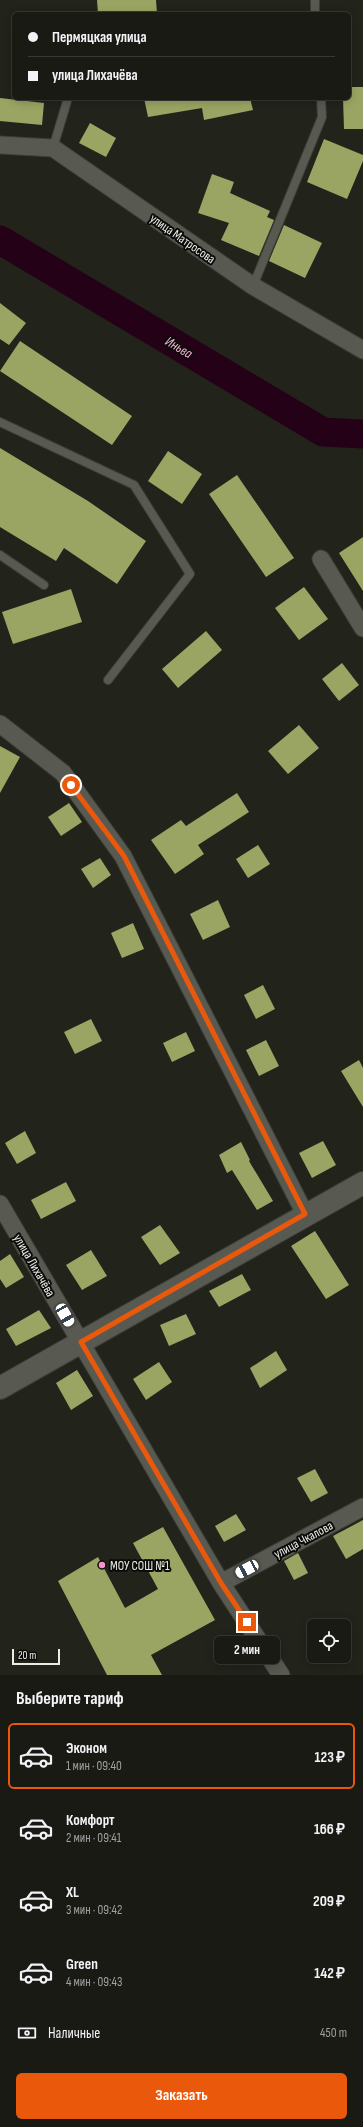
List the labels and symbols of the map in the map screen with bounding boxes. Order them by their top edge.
street label: улица Матросова [147,210,218,267]
water label: Иньва [162,333,196,362]
route start [62,776,80,794]
street label: улица Лихачёва [10,1231,58,1300]
car [54,1302,76,1328]
street label: улица Чкалова [271,1518,336,1562]
place label: МОУ СОШ №1 [110,1558,170,1574]
car [234,1558,260,1580]
marker: МОУ СОШ №1 [97,1560,107,1570]
route end [238,1613,256,1631]
callout: 2 мин [214,1636,280,1664]
scale bar [12,1647,60,1666]

